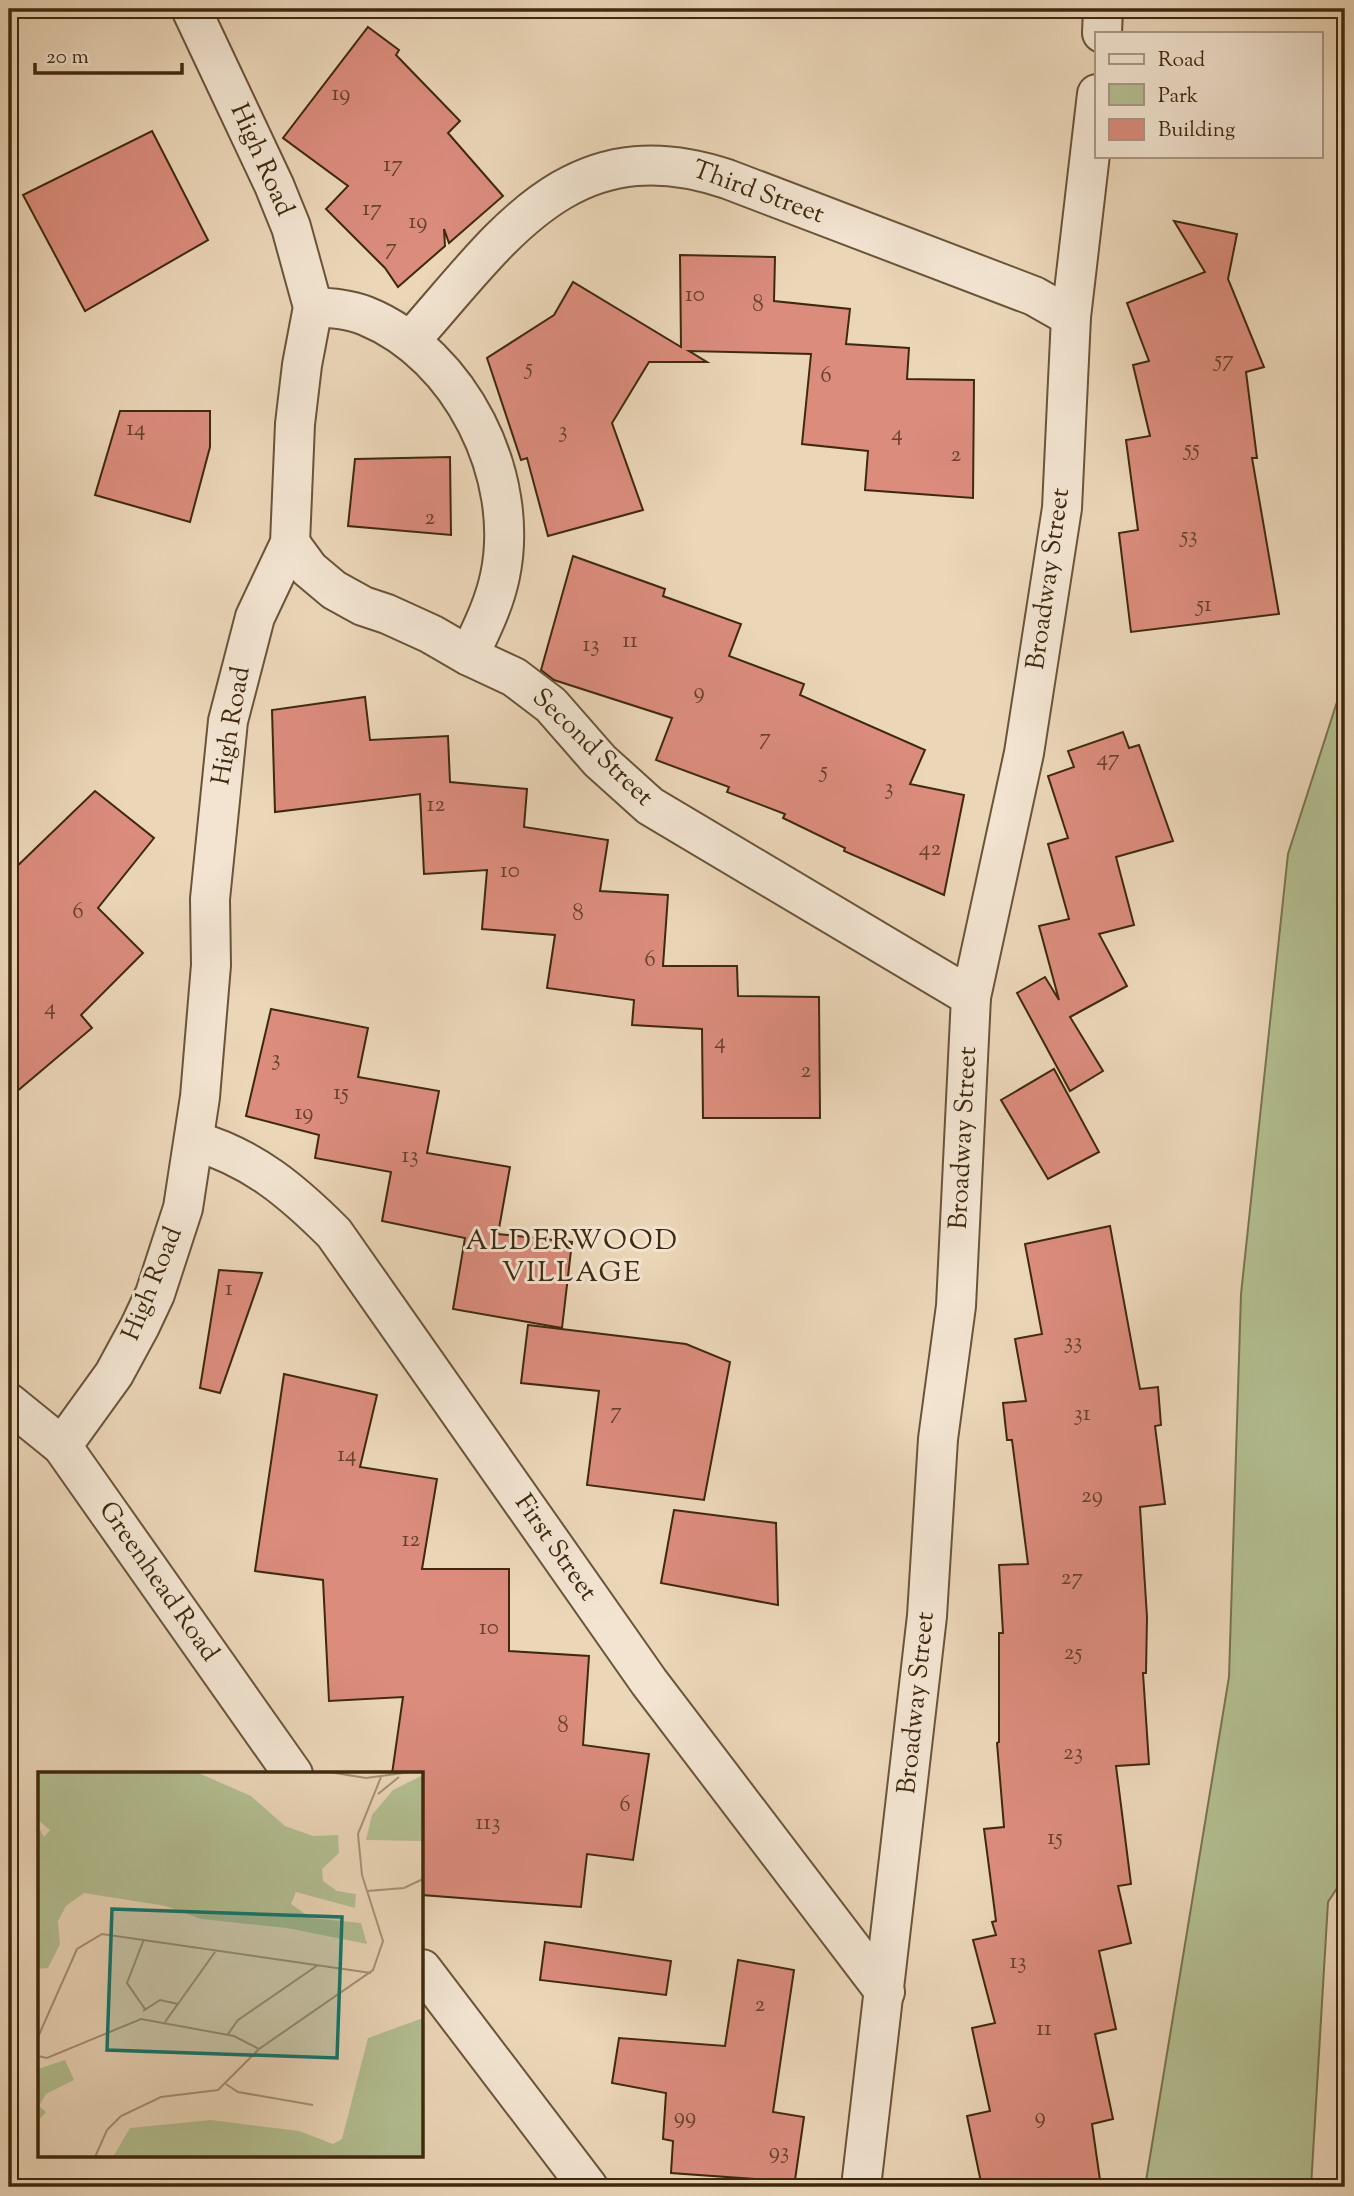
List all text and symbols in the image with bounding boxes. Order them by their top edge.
scale bar [35,32,182,76]
legend [1095,32,1322,158]
text: 20 m [46,43,89,73]
text: Road [1158,46,1205,76]
house number: 19 [332,78,350,111]
text: Park [1158,82,1199,112]
street label: High Road [220,98,302,223]
text: Building [1158,116,1235,146]
house number: 17 [383,149,403,182]
street label: Third Street [687,152,829,234]
house number: 17 [362,193,382,226]
house number: 19 [409,206,427,239]
house number: 7 [385,232,397,265]
house number: 10 [685,279,705,312]
house number: 8 [752,289,764,322]
house number: 57 [1212,344,1234,377]
house number: 5 [523,352,533,385]
house number: 6 [820,360,832,393]
house number: 14 [126,413,146,446]
house number: 3 [558,415,568,448]
house number: 4 [891,418,903,451]
house number: 55 [1182,433,1200,466]
house number: 2 [951,439,962,472]
street label: Broadway Street [1018,486,1080,672]
house number: 2 [425,502,436,535]
house number: 53 [1178,520,1198,553]
house number: 51 [1194,589,1212,622]
house number: 11 [622,625,638,658]
house number: 13 [582,629,600,662]
street label: High Road [203,664,261,788]
house number: 9 [693,676,705,709]
street label: Second Street [523,680,661,816]
house number: 7 [759,722,771,755]
house number: 47 [1096,743,1120,776]
house number: 5 [818,755,828,788]
house number: 3 [884,772,894,805]
house number: 12 [427,789,446,822]
house number: 42 [919,833,941,866]
house number: 10 [500,855,520,888]
house number: 6 [72,896,84,929]
house number: 8 [572,898,584,931]
house number: 6 [644,944,656,977]
house number: 4 [44,992,56,1025]
house number: 4 [714,1026,726,1059]
house number: 3 [271,1043,281,1076]
street label: Broadway Street [941,1046,987,1230]
house number: 2 [801,1055,812,1088]
house number: 15 [333,1077,349,1110]
house number: 19 [295,1097,313,1130]
house number: 13 [401,1140,419,1173]
street label: High Road [113,1221,193,1346]
district label: ALDERWOOD VILLAGE [465,1222,679,1294]
house number: 1 [225,1273,233,1306]
house number: 33 [1064,1326,1082,1359]
house number: 7 [610,1396,622,1429]
house number: 31 [1073,1398,1091,1431]
house number: 14 [337,1439,357,1472]
house number: 29 [1081,1480,1103,1513]
street label: First Street [505,1487,605,1609]
street label: Greenhead Road [89,1494,227,1670]
house number: 12 [402,1524,421,1557]
house number: 27 [1061,1562,1084,1595]
street label: Broadway Street [889,1610,945,1796]
house number: 10 [479,1612,499,1645]
house number: 25 [1064,1637,1082,1670]
house number: 8 [557,1710,569,1743]
house number: 23 [1063,1737,1083,1770]
inset map [38,1772,424,2158]
house number: 6 [619,1789,631,1822]
house number: 113 [476,1807,500,1840]
house number: 15 [1047,1822,1063,1855]
house number: 13 [1009,1946,1027,1979]
house number: 2 [755,1989,766,2022]
house number: 11 [1036,2013,1052,2046]
house number: 99 [674,2101,696,2134]
house number: 9 [1034,2101,1046,2134]
house number: 93 [769,2136,789,2169]

